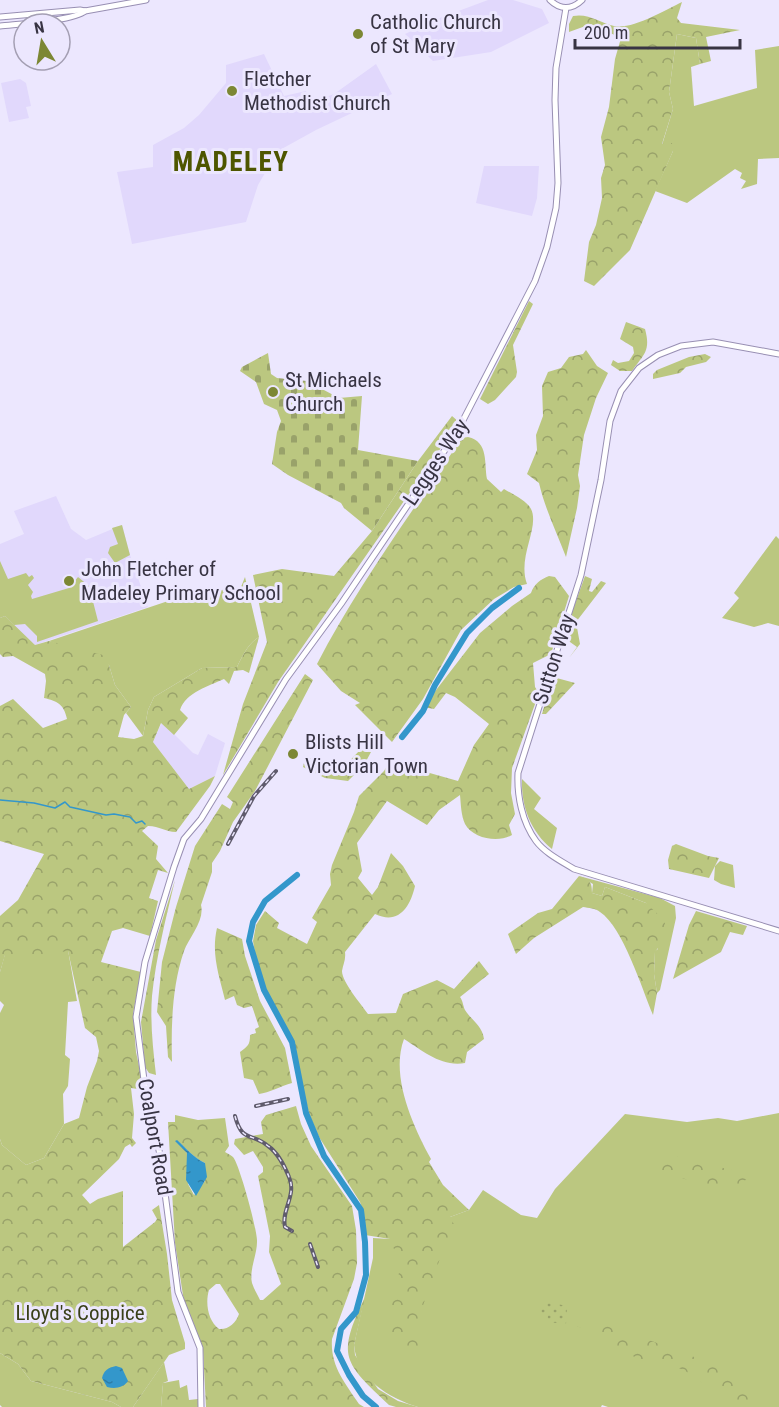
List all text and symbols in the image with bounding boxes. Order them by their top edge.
place label: Catholic Church of St Mary [370,10,501,58]
north arrow [12,12,72,72]
scale bar [575,12,740,50]
text: N [33,18,46,38]
text: 200 m [584,22,628,43]
marker: Catholic Church of St Mary [351,27,365,41]
place label: Fletcher Methodist Church [244,67,391,115]
marker: Fletcher Methodist Church [225,84,239,98]
district label: MADELEY [173,146,289,178]
place label: St Michaels Church [285,368,382,416]
marker: St Michaels Church [266,385,280,399]
street label: Legges Way [398,414,474,510]
place label: John Fletcher of Madeley Primary School [81,557,281,605]
marker: John Fletcher of Madeley Primary School [62,574,76,588]
street label: Sutton Way [528,611,580,707]
place label: Blists Hill Victorian Town [305,730,428,778]
marker: Blists Hill Victorian Town [286,747,300,761]
street label: Coalport Road [133,1077,177,1197]
park label: Lloyd's Coppice [16,1301,145,1325]

